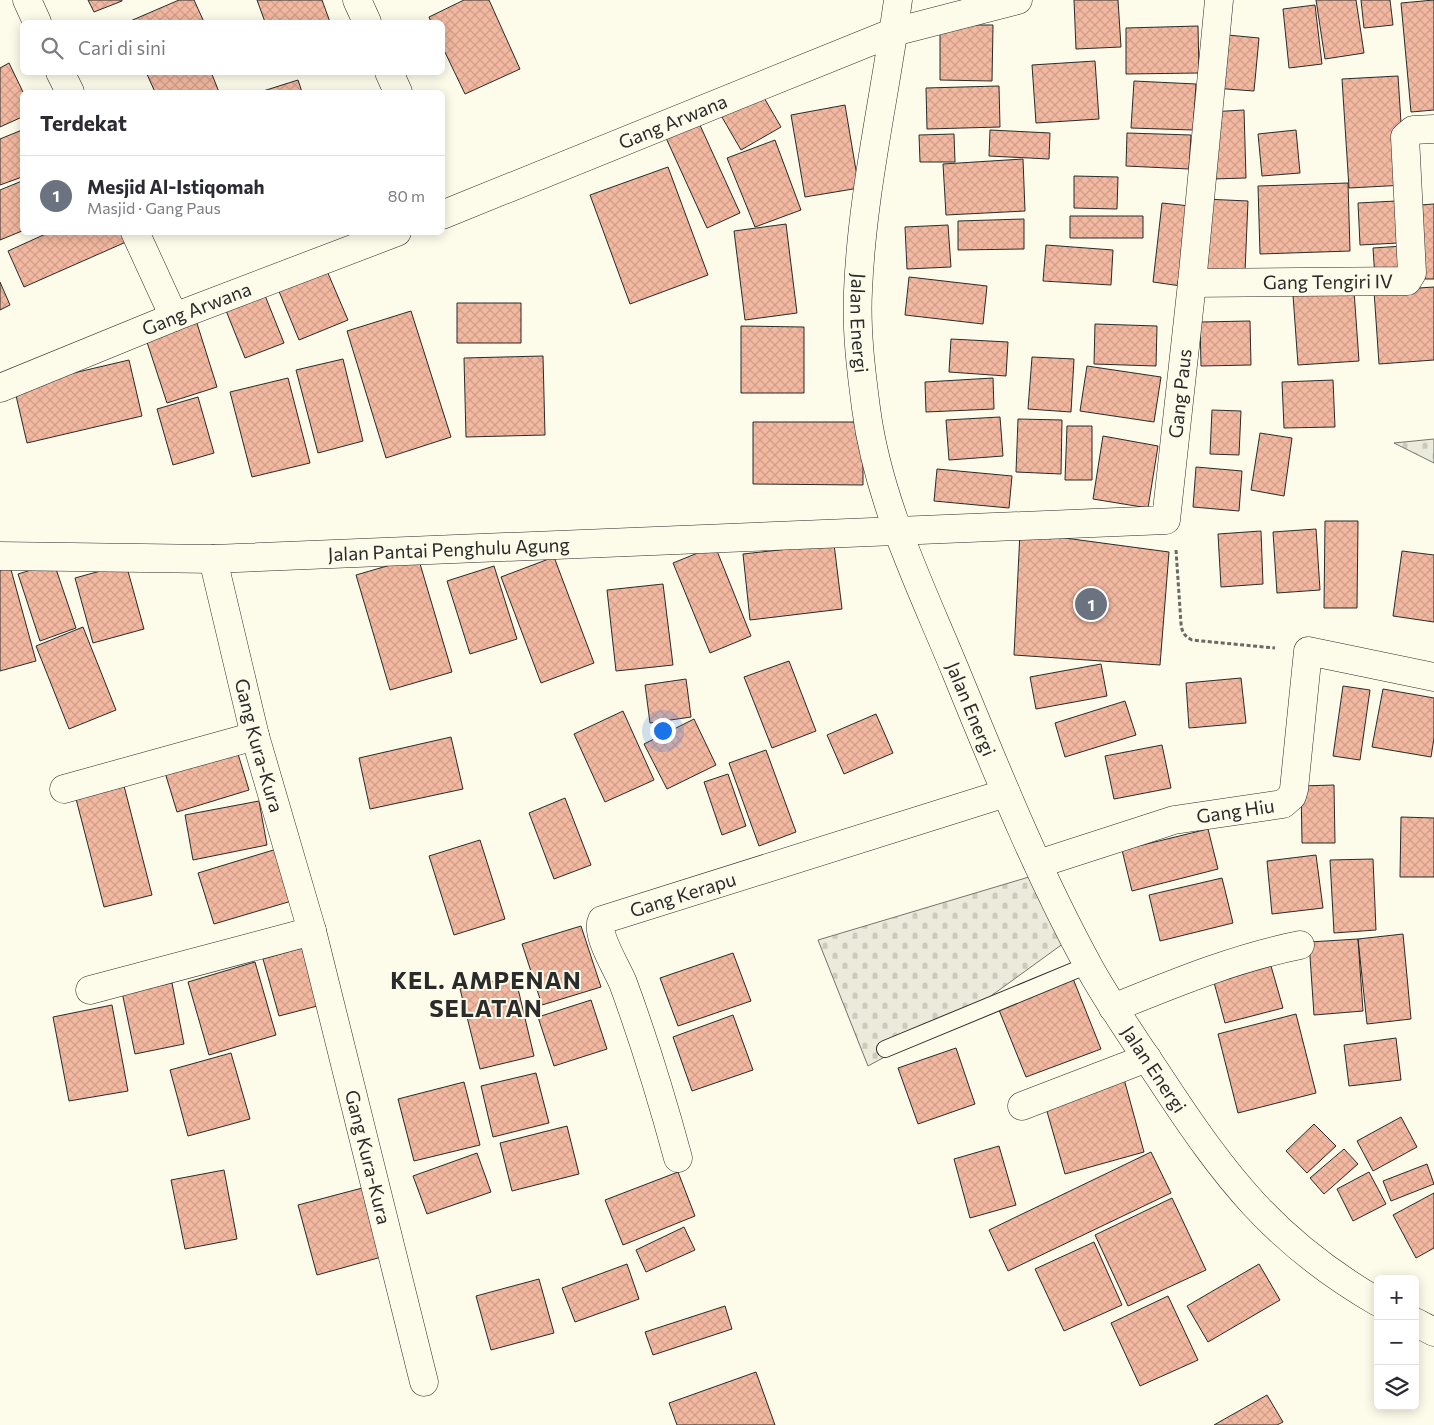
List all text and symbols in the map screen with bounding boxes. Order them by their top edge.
search box [20,20,445,75]
icon: search [38,34,66,62]
text: Cari di sini [78,36,166,59]
street label: Gang Arwana [615,89,730,153]
text: Terdekat [40,110,127,135]
text: Mesjid Al-Istiqomah [87,175,264,198]
text: 1 [52,186,60,205]
text: 80 m [388,186,425,205]
text: Masjid · Gang Paus [87,198,221,217]
street label: Gang Tengiri IV [1263,269,1393,293]
street label: Jalan Energi [847,273,874,374]
street label: Gang Arwana [138,277,254,340]
street label: Gang Paus [1163,348,1196,439]
street label: Jalan Pantai Penghulu Agung [327,532,570,565]
pin: 1 [1075,585,1107,623]
street label: Jalan Energi [942,658,1001,759]
street label: Gang Kura-Kura [231,676,289,815]
your location [650,718,676,744]
street label: Gang Hiu [1195,793,1276,828]
street label: Gang Kerapu [627,867,739,922]
district label: KEL. AMPENAN SELATAN [390,965,582,1022]
street label: Jalan Energi [1117,1021,1192,1117]
street label: Gang Kura-Kura [341,1087,396,1227]
map controls [1374,1275,1419,1410]
button: + [1374,1275,1419,1320]
button: − [1374,1320,1419,1365]
button: layers [1374,1365,1419,1410]

